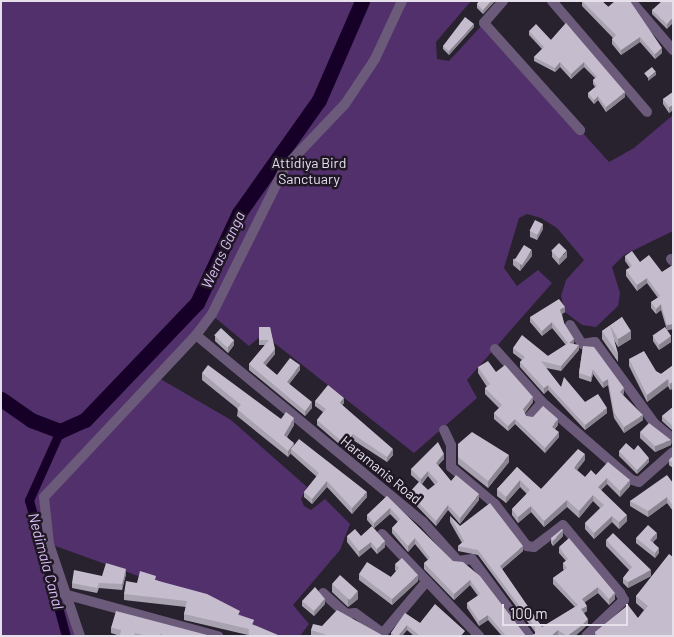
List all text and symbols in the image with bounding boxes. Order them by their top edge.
park label: Attidiya Bird Sanctuary [272,155,346,188]
water label: Weras Ganga [197,209,249,291]
street label: Haramanis Road [337,432,425,508]
water label: Nedimala Canal [24,511,68,611]
scale bar [504,594,630,626]
text: 100 m [510,604,548,622]

